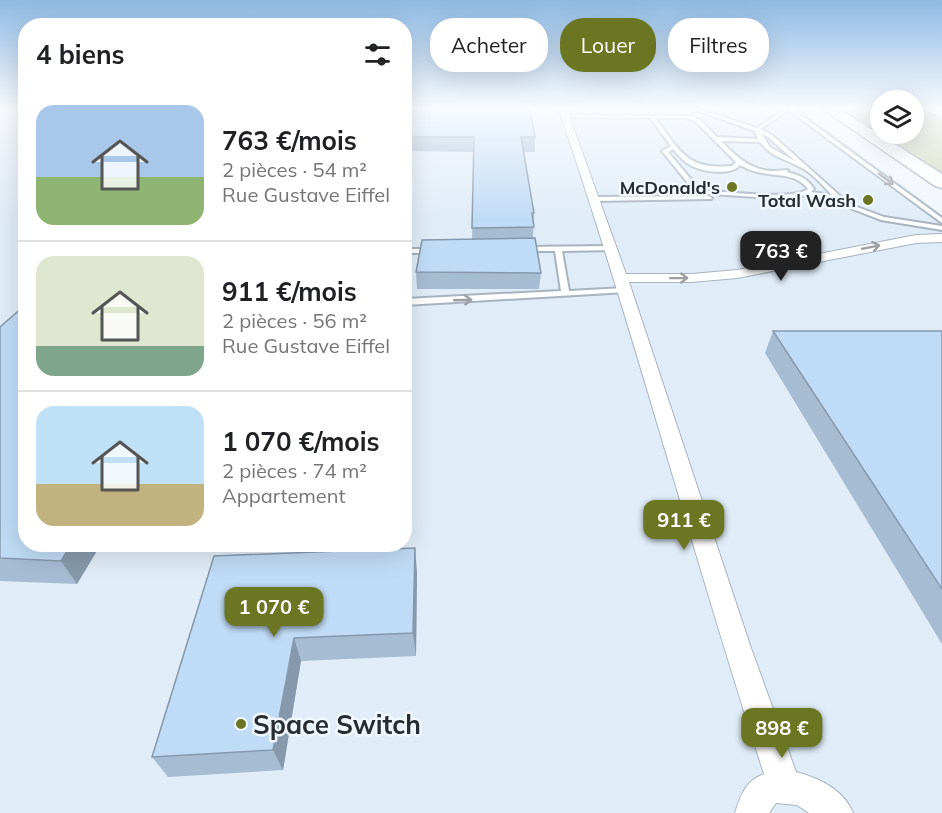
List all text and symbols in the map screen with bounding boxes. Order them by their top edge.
chip: Acheter [430,18,548,72]
chip: Louer [560,18,656,72]
chip: Filtres [668,18,769,72]
text: 4 biens [36,38,125,71]
icon: filters [361,38,394,71]
map controls [870,90,924,144]
button: layers [870,90,924,144]
text: 763 €/mois [222,124,357,157]
icon: home [84,129,156,201]
text: 2 pièces · 54 m² [222,157,367,182]
one-way arrow [877,172,893,185]
place label: McDonald's [620,176,720,199]
marker: McDonald's [725,180,739,194]
text: Rue Gustave Eiffel [222,182,390,207]
place label: Total Wash [758,189,856,212]
marker: Total Wash [861,193,875,207]
pin: 763 € [739,231,823,282]
text: 763 € [754,238,808,263]
one-way arrow [861,241,881,252]
one-way arrow [669,273,689,284]
text: 911 €/mois [222,275,357,308]
icon: home [84,280,156,352]
one-way arrow [453,294,473,305]
text: 2 pièces · 56 m² [222,308,367,333]
text: Rue Gustave Eiffel [222,333,390,358]
text: 1 070 €/mois [222,425,379,458]
icon: home [84,430,156,502]
text: 2 pièces · 74 m² [222,458,367,483]
text: Appartement [222,483,345,508]
pin: 911 € [642,500,726,551]
text: 911 € [657,507,711,532]
pin: 1 070 € [219,587,329,638]
text: 1 070 € [239,594,309,619]
place label: Space Switch [253,708,421,741]
pin: 898 € [740,708,824,759]
text: 898 € [755,715,809,740]
marker: Space Switch [234,717,248,731]

